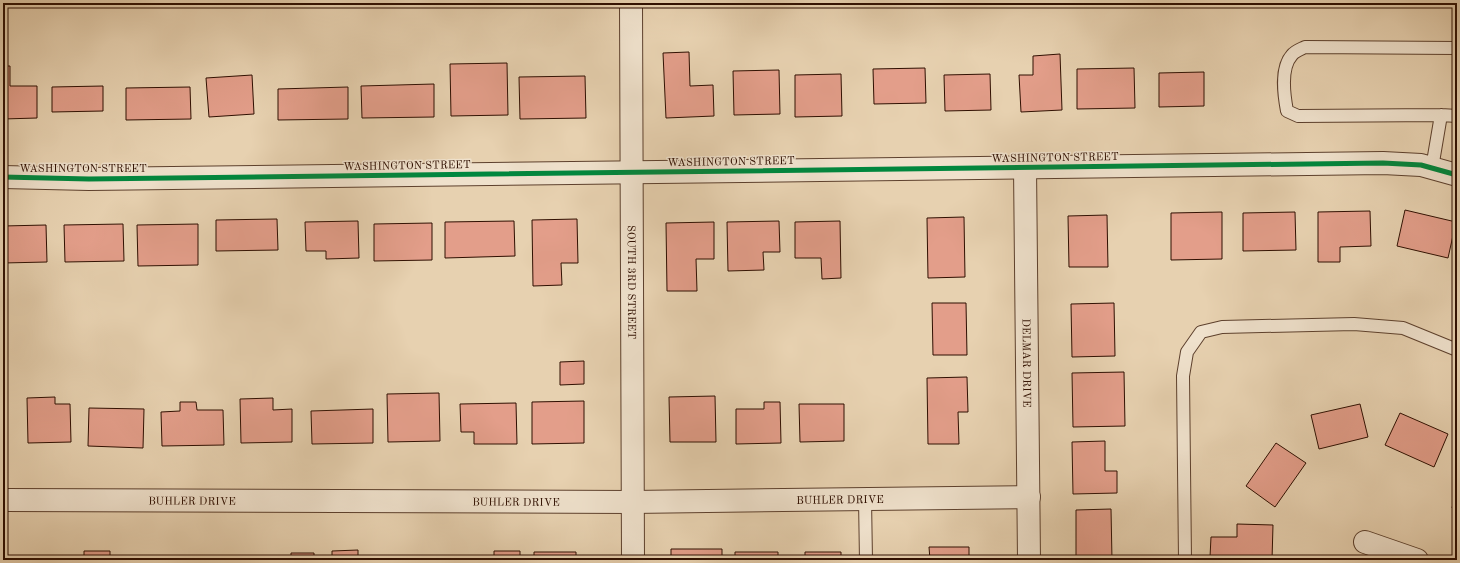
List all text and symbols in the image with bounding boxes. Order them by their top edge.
street label: WASHINGTON STREET [991,152,1119,165]
street label: WASHINGTON STREET [667,156,795,169]
street label: WASHINGTON STREET [343,160,471,173]
street label: WASHINGTON STREET [19,164,147,175]
street label: SOUTH 3RD STREET [625,225,636,339]
street label: DELMAR DRIVE [1020,318,1031,408]
street label: BUHLER DRIVE [796,495,884,507]
street label: BUHLER DRIVE [148,496,236,508]
street label: BUHLER DRIVE [472,497,560,509]

